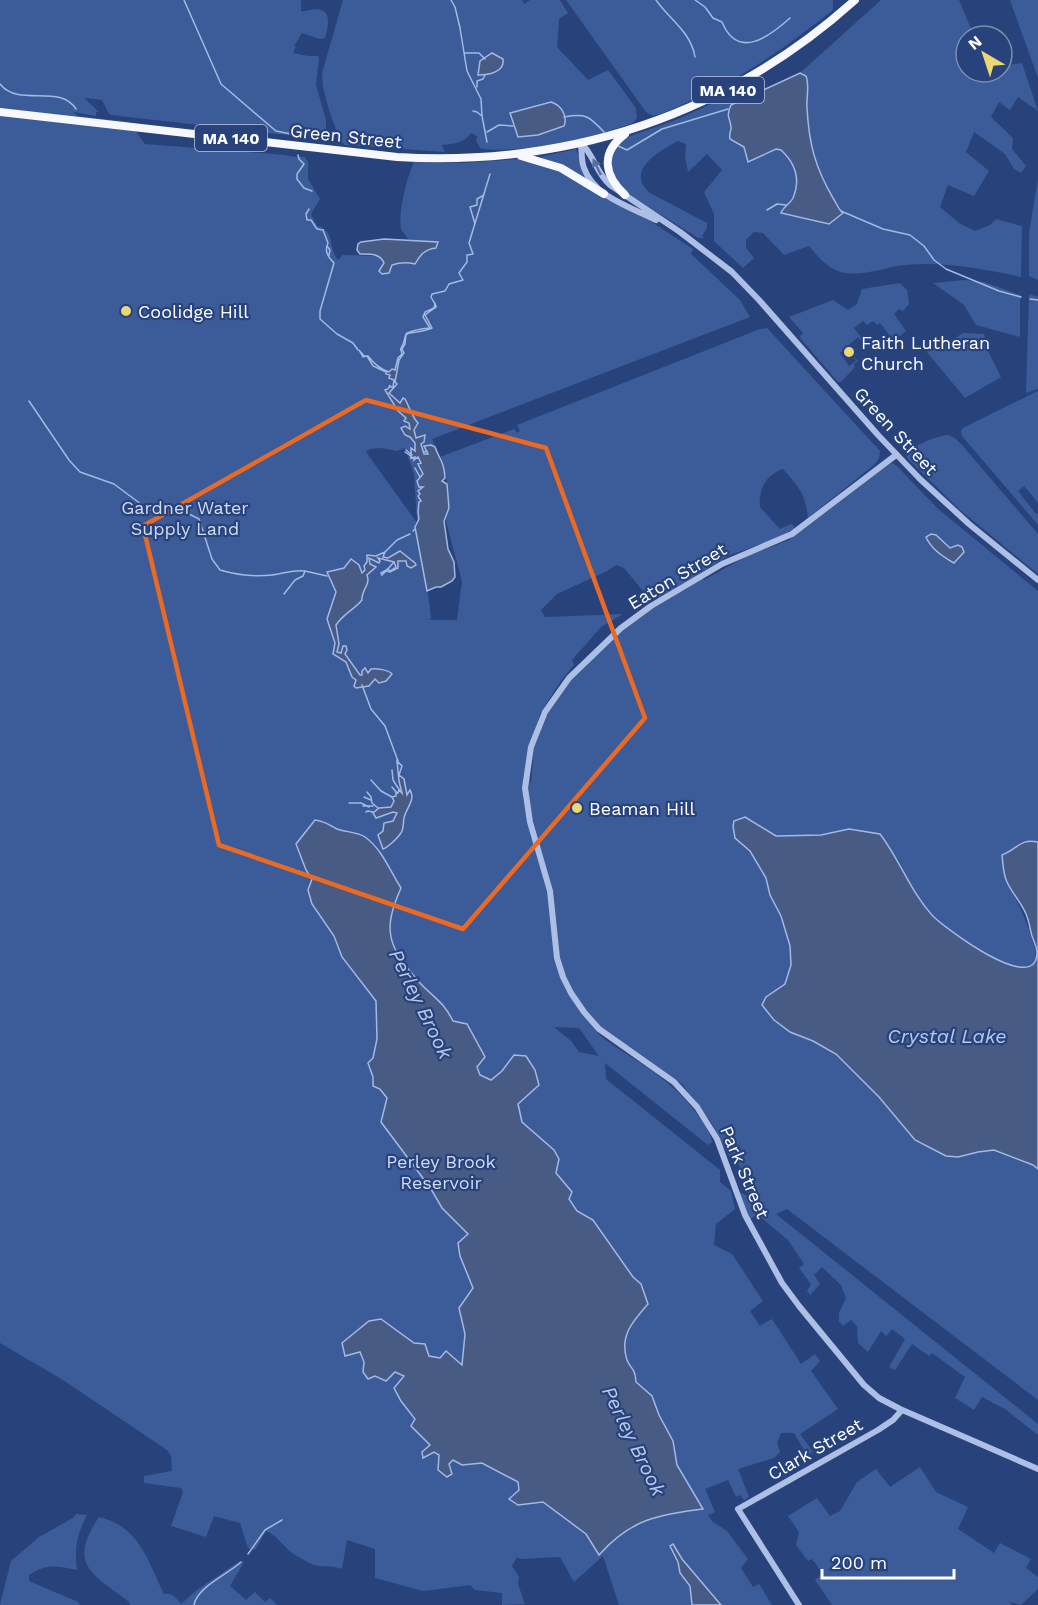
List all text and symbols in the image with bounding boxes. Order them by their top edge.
north arrow [954,24,1014,84]
text: N [964,32,985,54]
road number: MA 140 [692,77,764,103]
street label: Green Street [289,120,403,152]
road number: MA 140 [195,125,267,151]
one-way arrow [592,159,601,176]
place label: Coolidge Hill [138,301,249,322]
marker: Coolidge Hill [119,304,133,318]
place label: Faith Lutheran Church [861,332,990,374]
marker: Faith Lutheran Church [842,345,856,359]
street label: Green Street [850,383,942,480]
park label: Gardner Water Supply Land [121,497,249,539]
street label: Eaton Street [624,538,730,614]
place label: Beaman Hill [589,798,695,819]
marker: Beaman Hill [570,801,584,815]
water label: Perley Brook [384,945,458,1064]
water label: Crystal Lake [887,1024,1007,1048]
street label: Park Street [716,1122,774,1222]
park label: Perley Brook Reservoir [386,1151,496,1193]
water label: Perley Brook [597,1382,671,1501]
street label: Clark Street [764,1413,866,1484]
scale bar [822,1542,954,1580]
text: 200 m [831,1552,887,1573]

